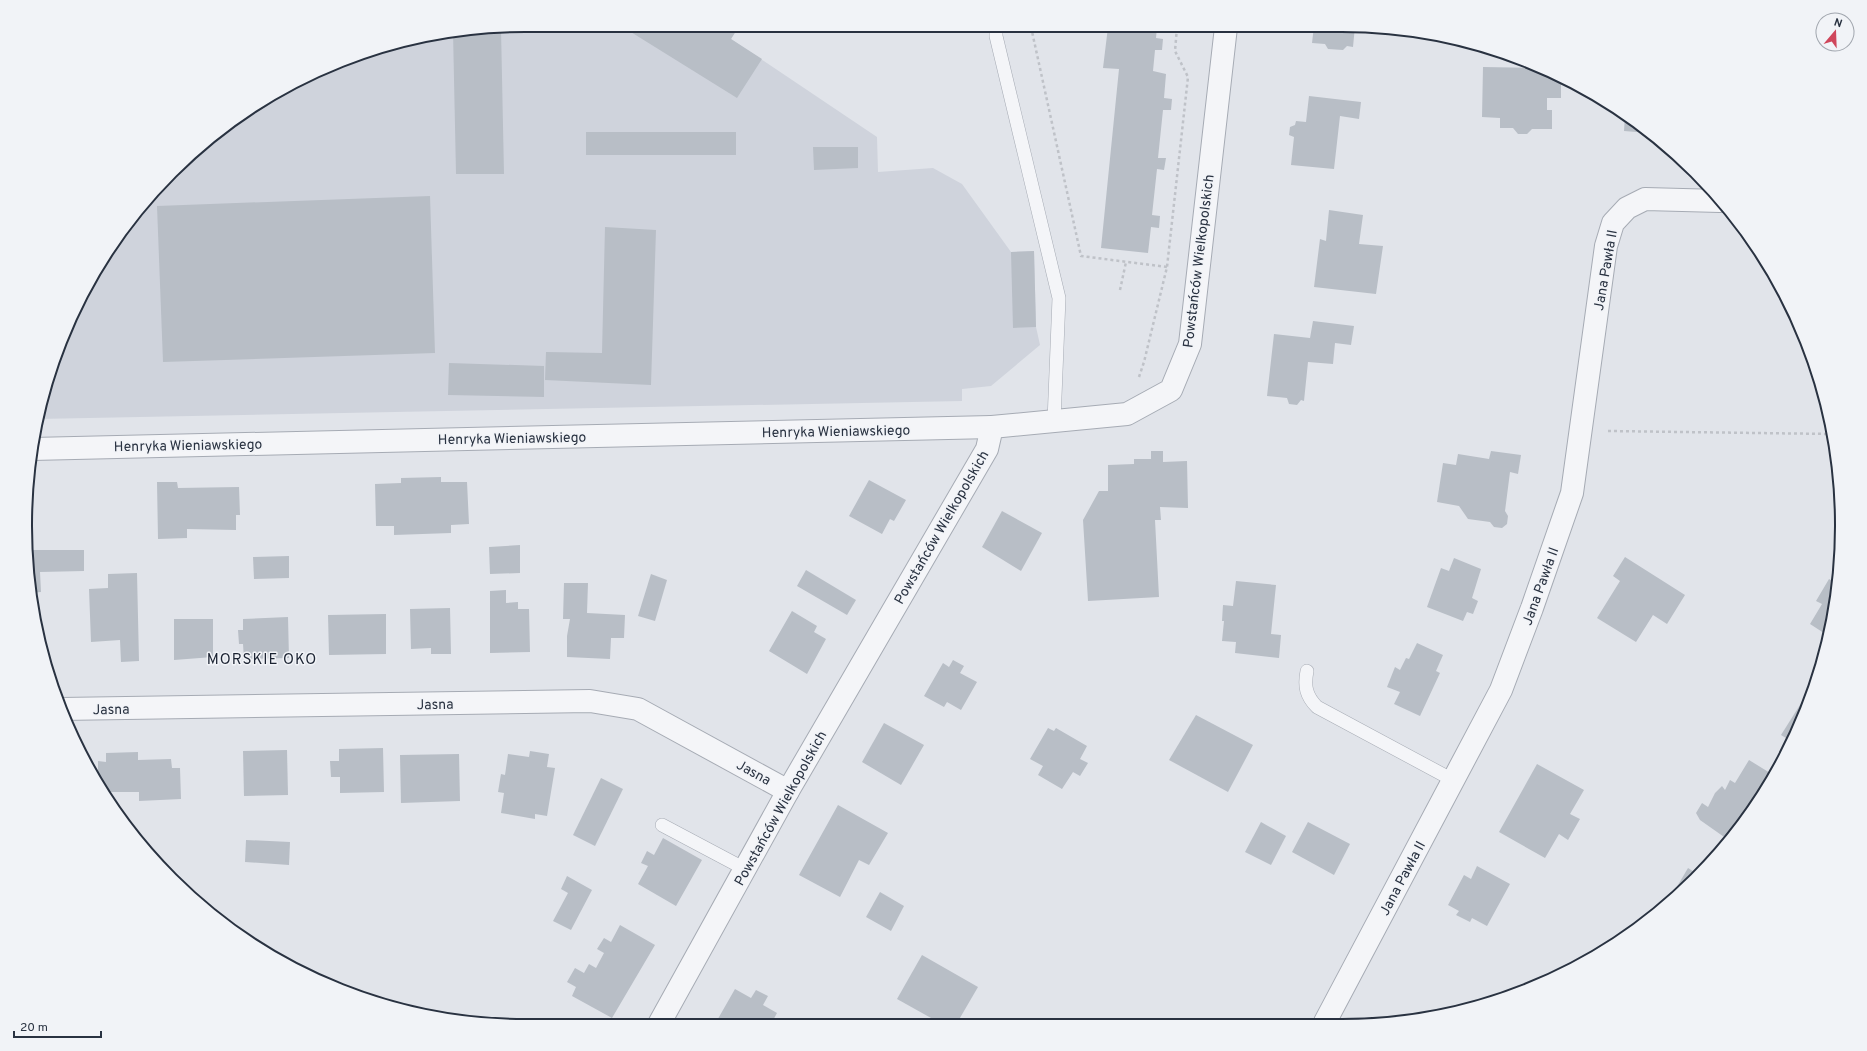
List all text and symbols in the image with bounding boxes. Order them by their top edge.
north arrow [1815,12,1855,52]
text: N [1832,16,1844,31]
street label: Powstańców Wielkopolskich [1180,173,1219,349]
street label: Jana Pawła II [1591,229,1622,312]
street label: Henryka Wieniawskiego [762,423,911,442]
street label: Henryka Wieniawskiego [438,430,587,449]
street label: Henryka Wieniawskiego [114,437,263,456]
street label: Powstańców Wielkopolskich [891,448,993,608]
street label: Jana Pawła II [1519,545,1563,628]
district label: MORSKIE OKO [207,651,317,670]
street label: Jasna [416,697,454,714]
street label: Jasna [92,702,130,719]
street label: Powstańców Wielkopolskich [732,728,831,889]
street label: Jasna [733,757,774,790]
street label: Jana Pawła II [1377,839,1430,919]
scale bar [14,1013,101,1039]
text: 20 m [20,1020,48,1036]

